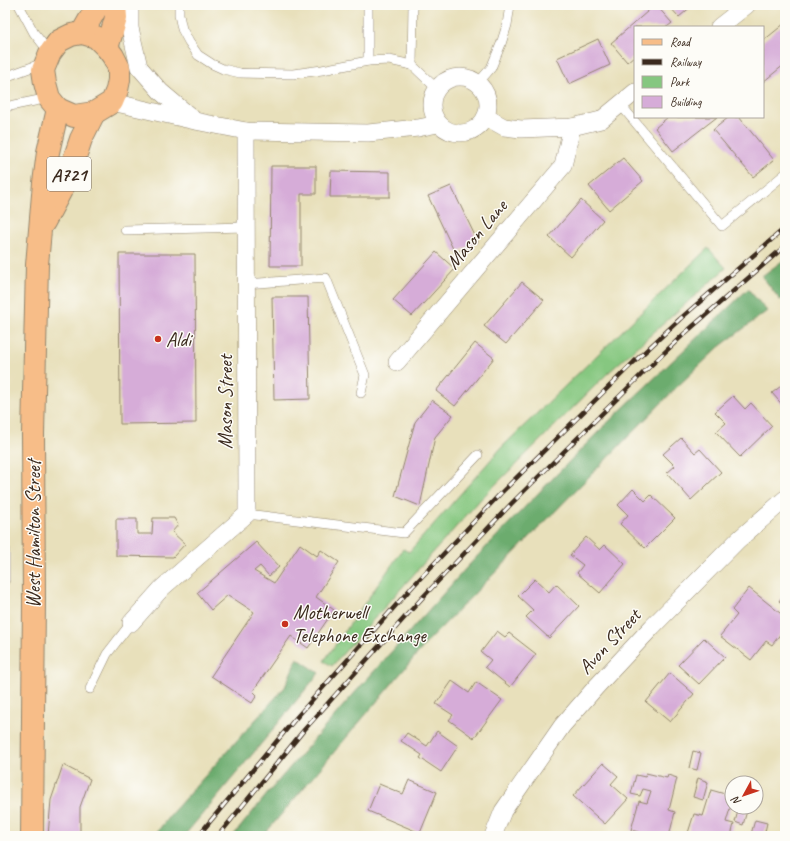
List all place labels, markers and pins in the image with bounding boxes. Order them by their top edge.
place label: Aldi [166,327,193,352]
marker: Aldi [153,334,163,344]
place label: Motherwell Telephone Exchange [293,600,427,648]
marker: Motherwell Telephone Exchange [280,619,290,629]

